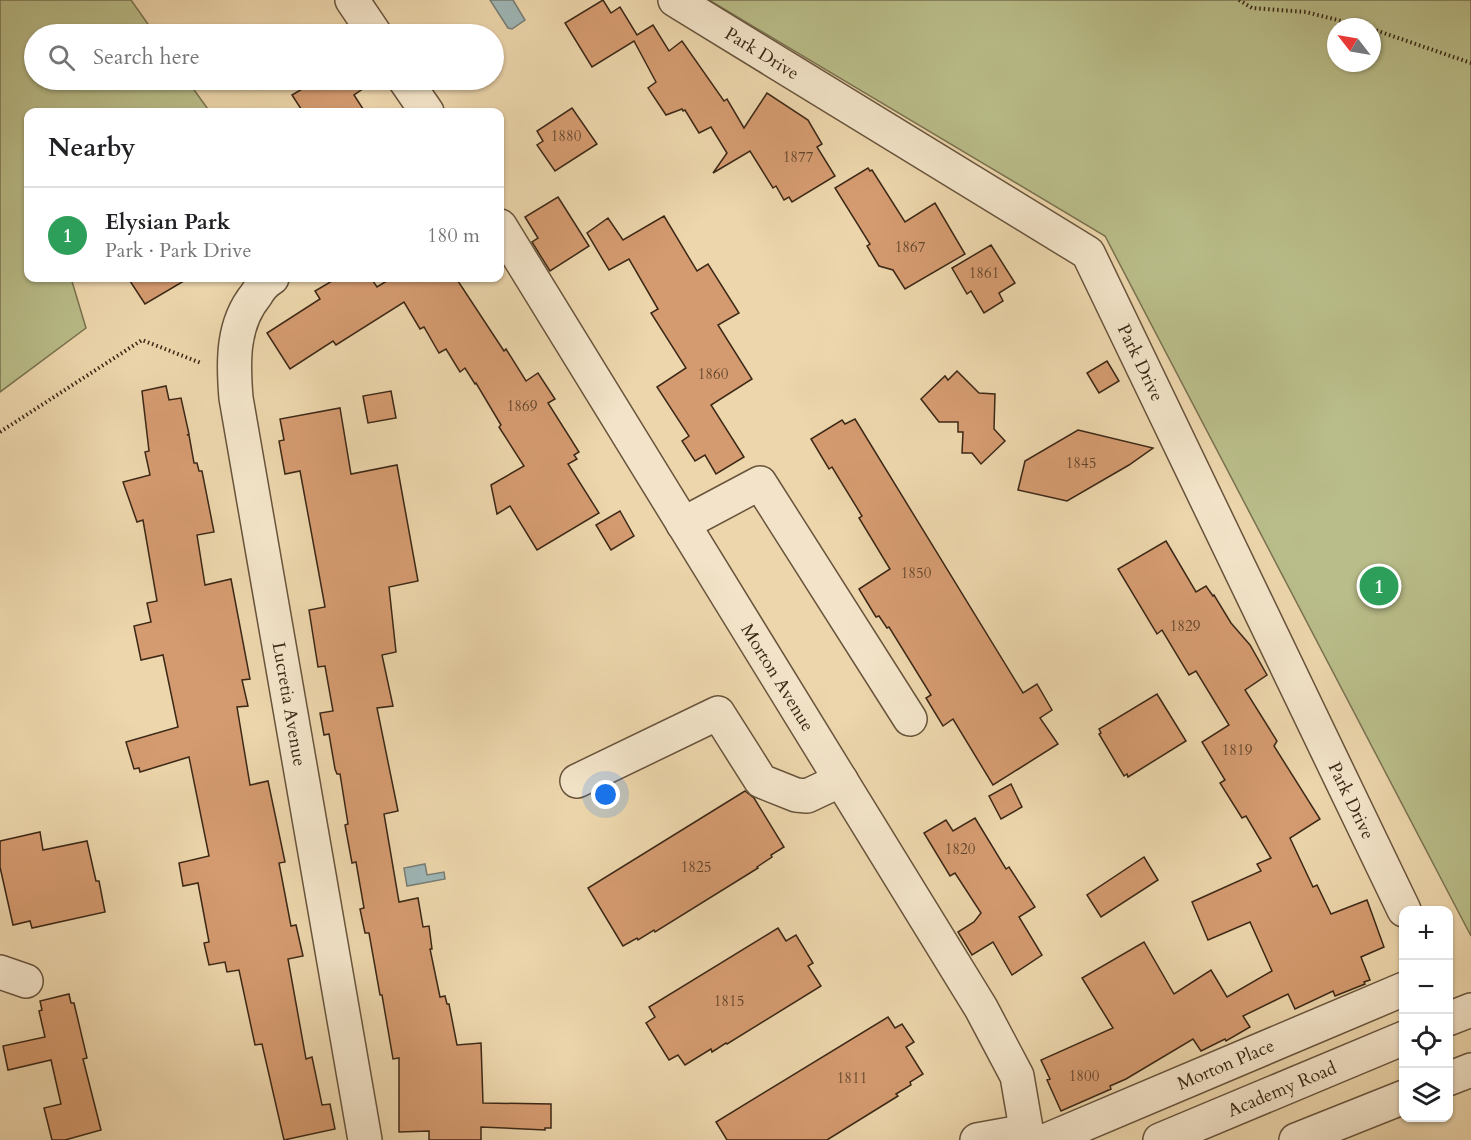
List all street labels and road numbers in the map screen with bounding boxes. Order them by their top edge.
street label: Park Drive [720,21,804,86]
street label: Park Drive [1111,320,1170,406]
street label: Morton Avenue [735,619,820,736]
street label: Lucretia Avenue [266,640,312,768]
street label: Park Drive [1322,758,1380,844]
street label: Morton Place [1173,1033,1278,1097]
street label: Academy Road [1224,1056,1341,1123]

